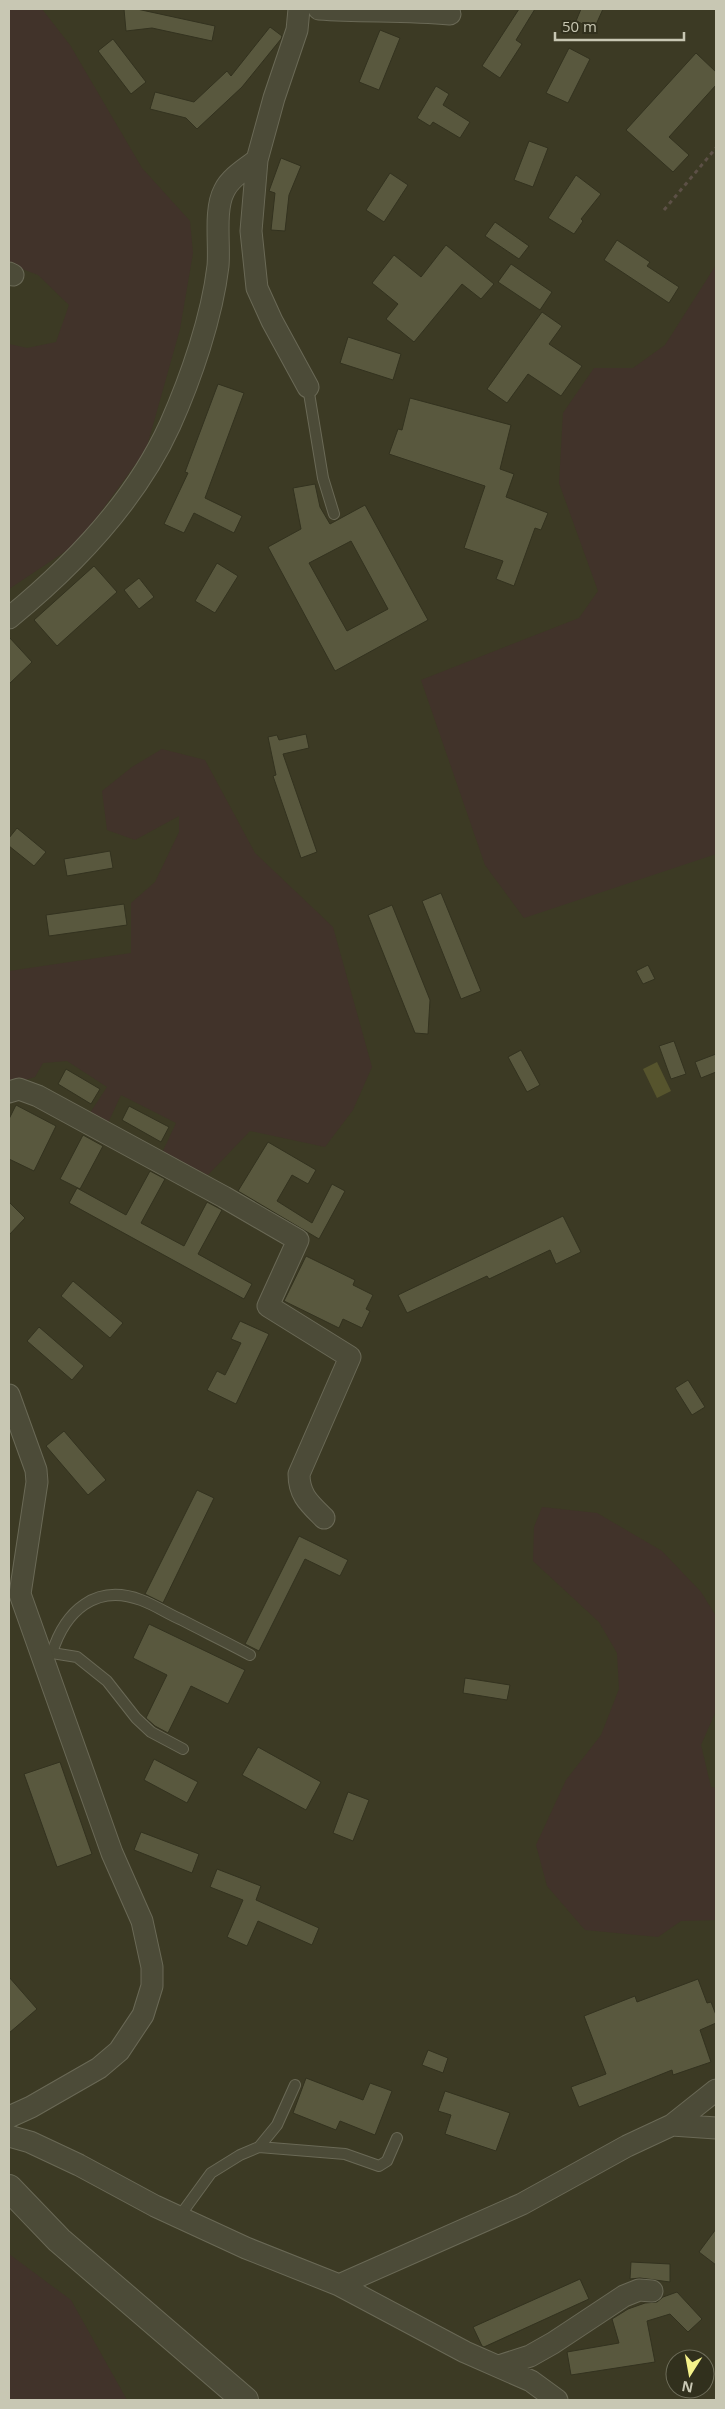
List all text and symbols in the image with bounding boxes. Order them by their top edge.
scale bar [555,10,684,42]
text: 50 m [562,16,597,36]
north arrow [665,2349,715,2399]
text: N [680,2377,695,2398]

